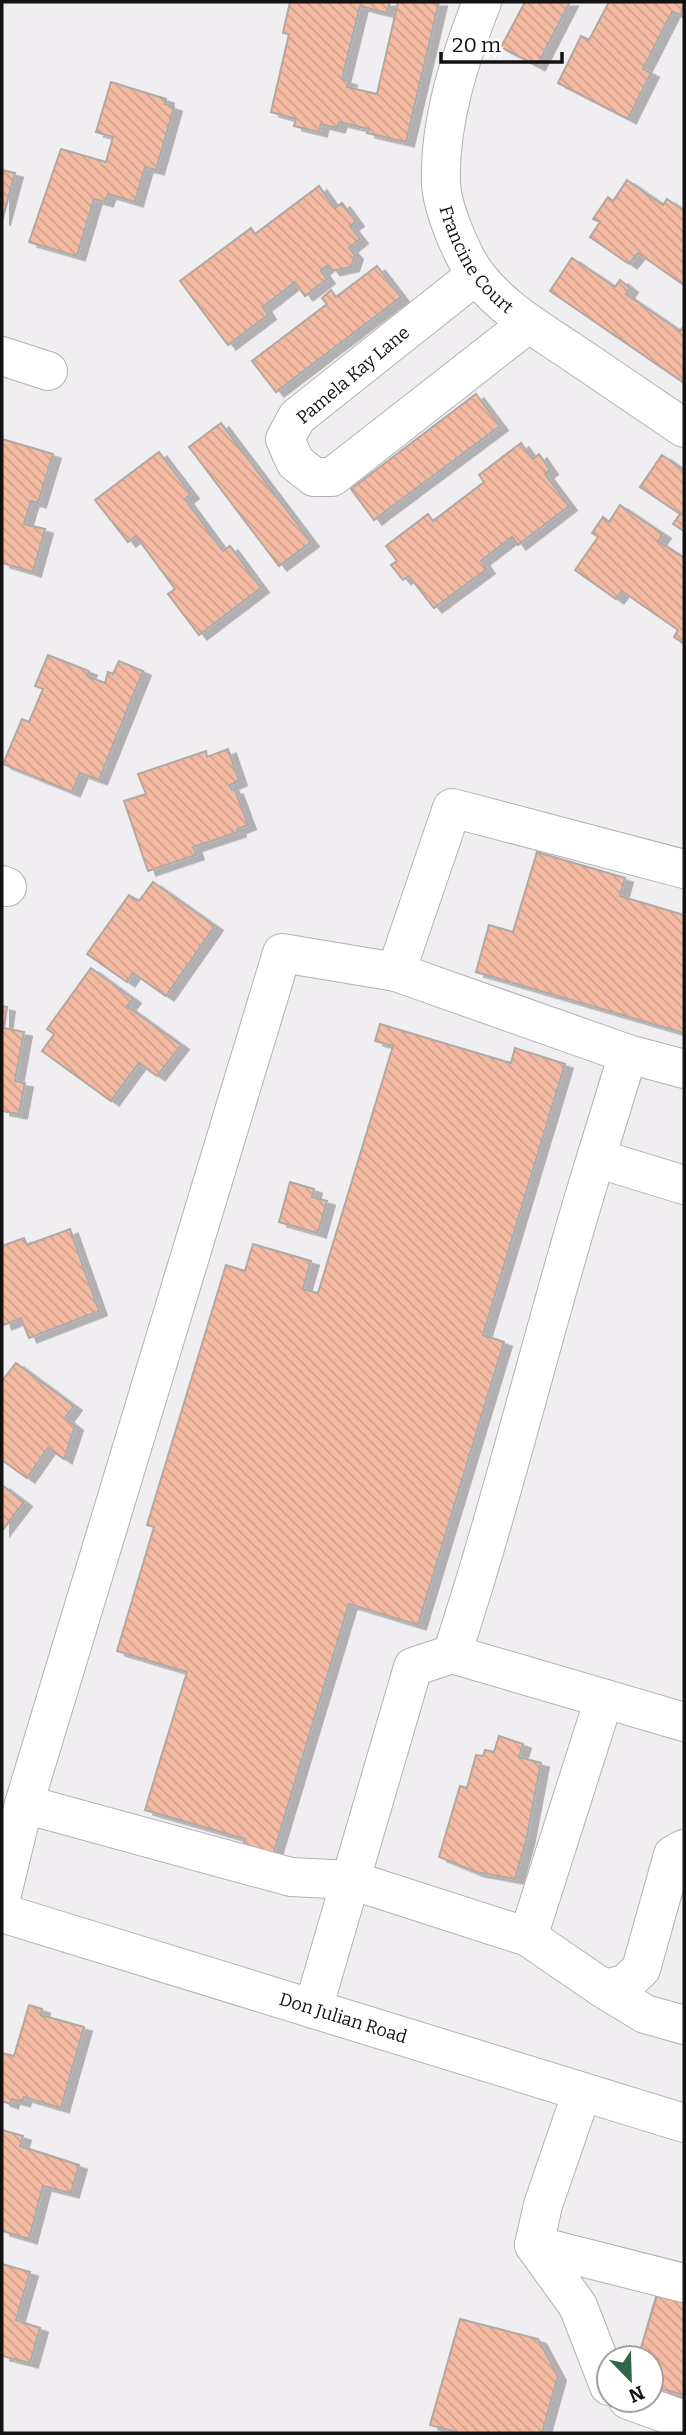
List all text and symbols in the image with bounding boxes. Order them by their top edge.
scale bar [441,21,562,65]
text: 20 m [452,32,501,58]
street label: Francine Court [435,203,518,319]
street label: Pamela Kay Lane [292,321,414,429]
street label: Don Julian Road [277,1988,410,2048]
north arrow [595,2344,665,2414]
text: N [625,2381,648,2408]

